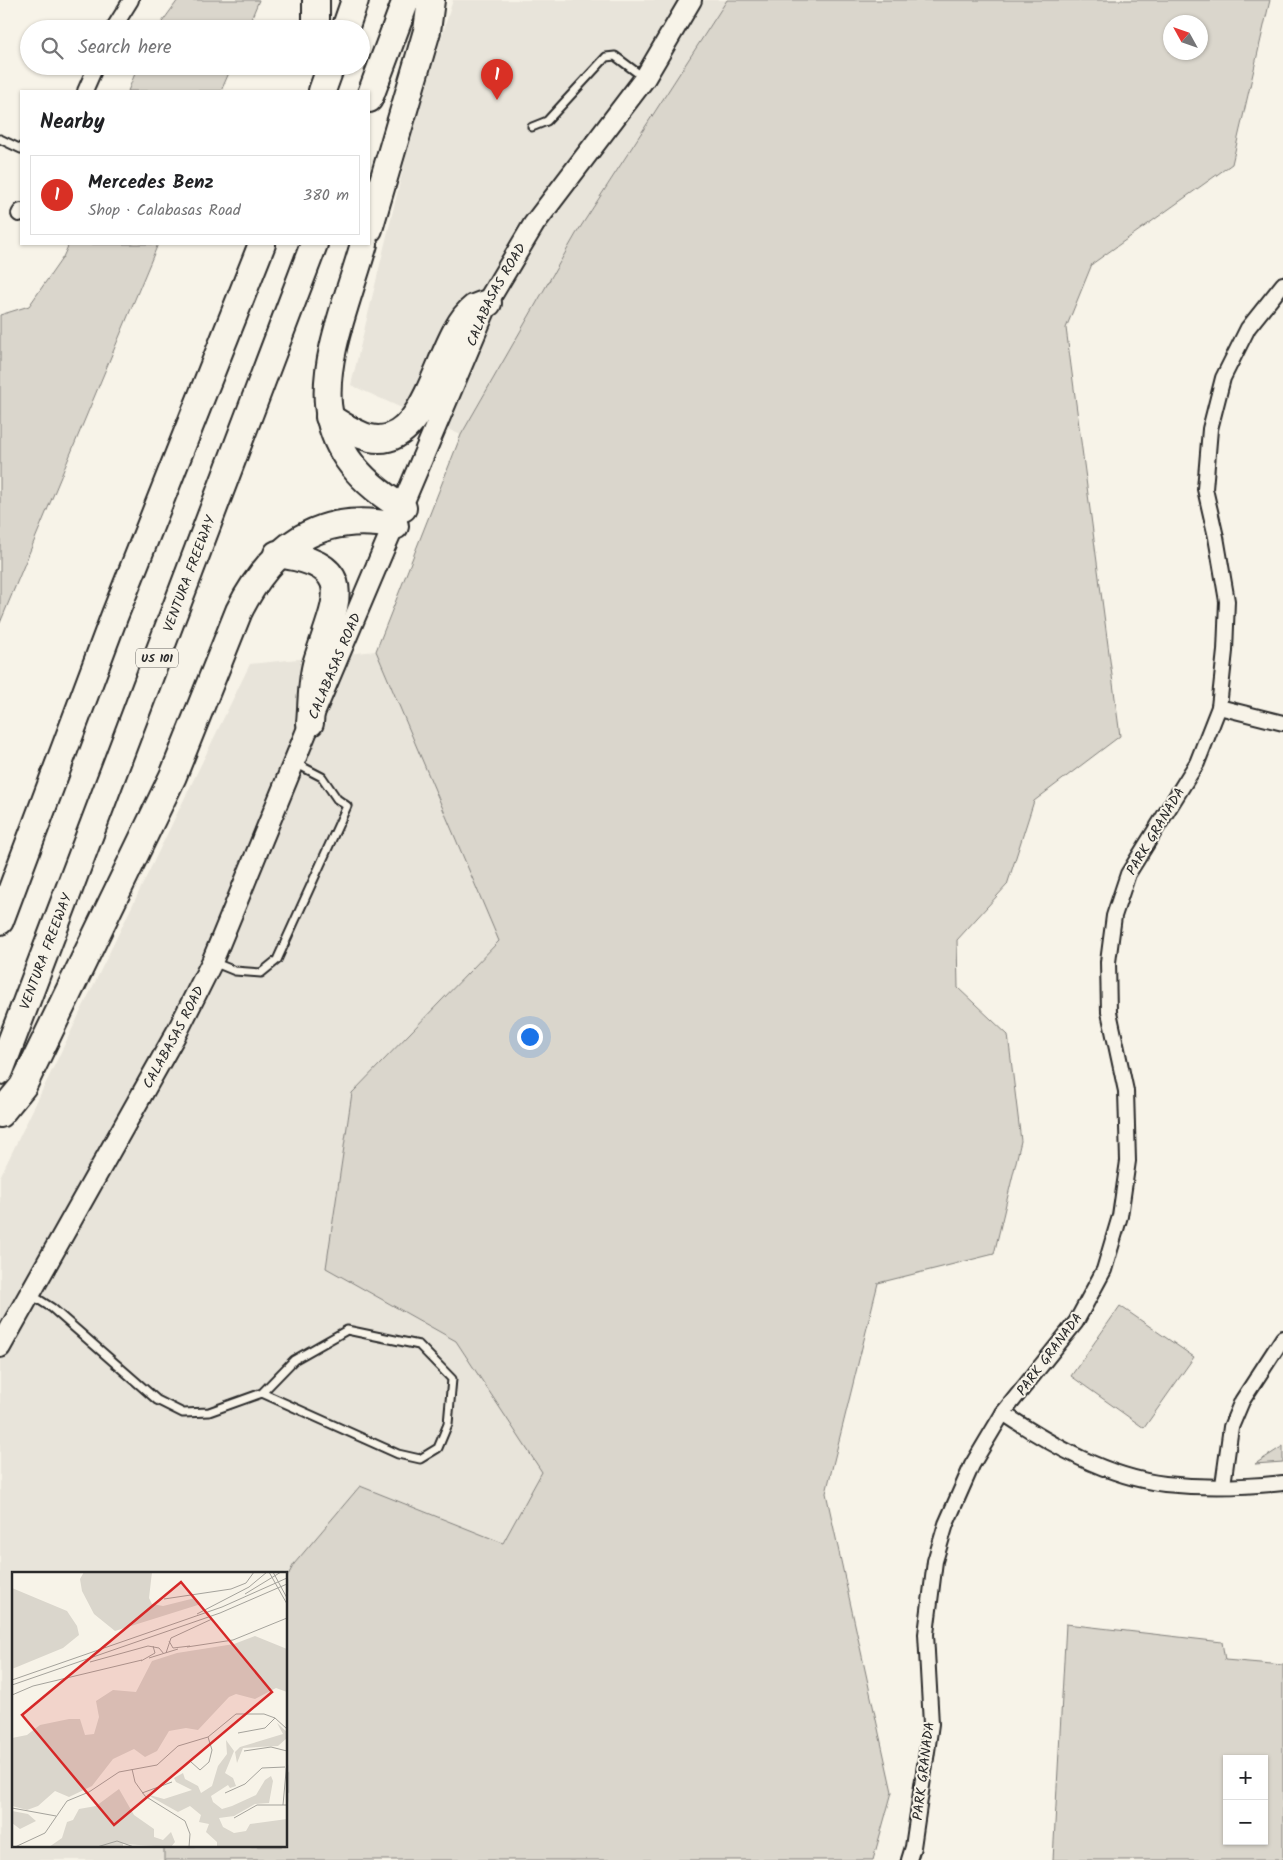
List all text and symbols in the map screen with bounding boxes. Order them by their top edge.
north arrow [1163,15,1208,60]
search box [20,20,370,75]
text: Search here [78,33,172,63]
icon: search [38,34,66,62]
pin: 1 [481,59,513,100]
text: Nearby [40,106,105,139]
text: Mercedes Benz [88,168,214,198]
text: 1 [55,183,59,208]
text: 380 m [303,183,349,208]
text: Shop · Calabasas Road [88,198,241,223]
street label: CALABASAS ROAD [461,239,532,350]
street label: VENTURA FREEWAY [158,512,222,635]
street label: CALABASAS ROAD [303,610,368,723]
road number: US 101 [136,648,178,668]
street label: PARK GRANADA [1121,783,1191,880]
street label: VENTURA FREEWAY [14,890,79,1013]
street label: CALABASAS ROAD [137,982,210,1093]
your location [517,1024,543,1050]
street label: PARK GRANADA [1011,1308,1088,1401]
inset map [12,1572,288,1848]
street label: PARK GRANADA [907,1721,941,1822]
map controls [1223,1755,1268,1845]
button: + [1223,1755,1268,1800]
button: − [1223,1800,1268,1845]

